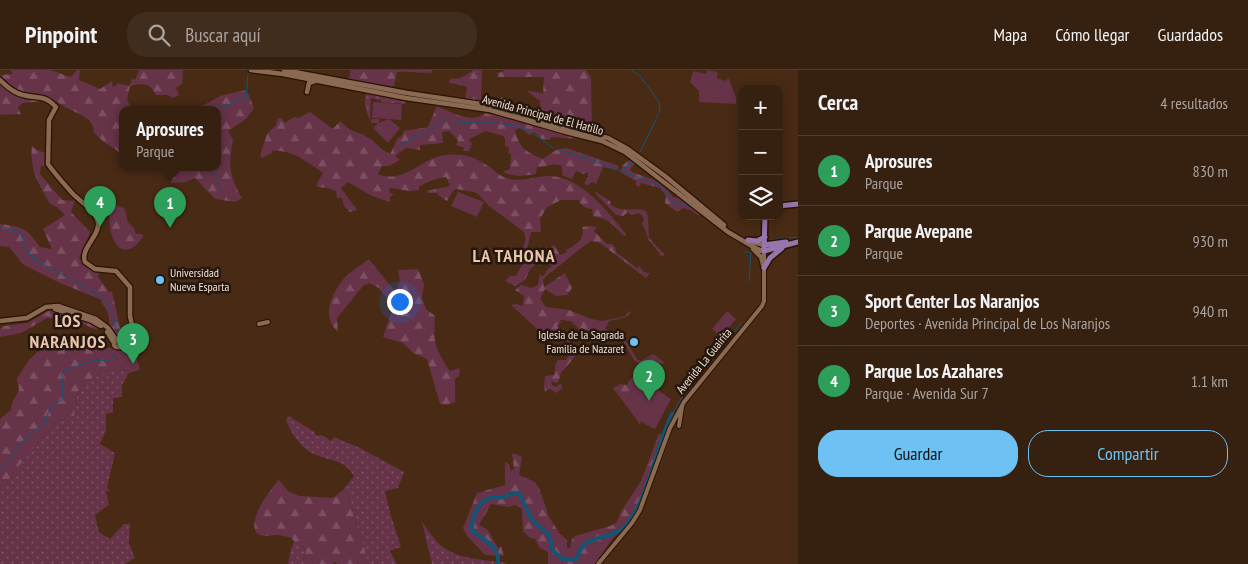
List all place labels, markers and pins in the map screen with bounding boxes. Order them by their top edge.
pin: 4 [84,186,116,227]
pin: 1 [154,187,186,228]
place label: Universidad Nueva Esparta [170,265,230,294]
marker: Universidad Nueva Esparta [154,274,166,286]
pin: 3 [117,323,149,364]
place label: Iglesia de la Sagrada Familia de Nazaret [538,327,625,356]
marker: Iglesia de la Sagrada Familia de Nazaret [628,336,640,348]
pin: 2 [633,360,665,401]

